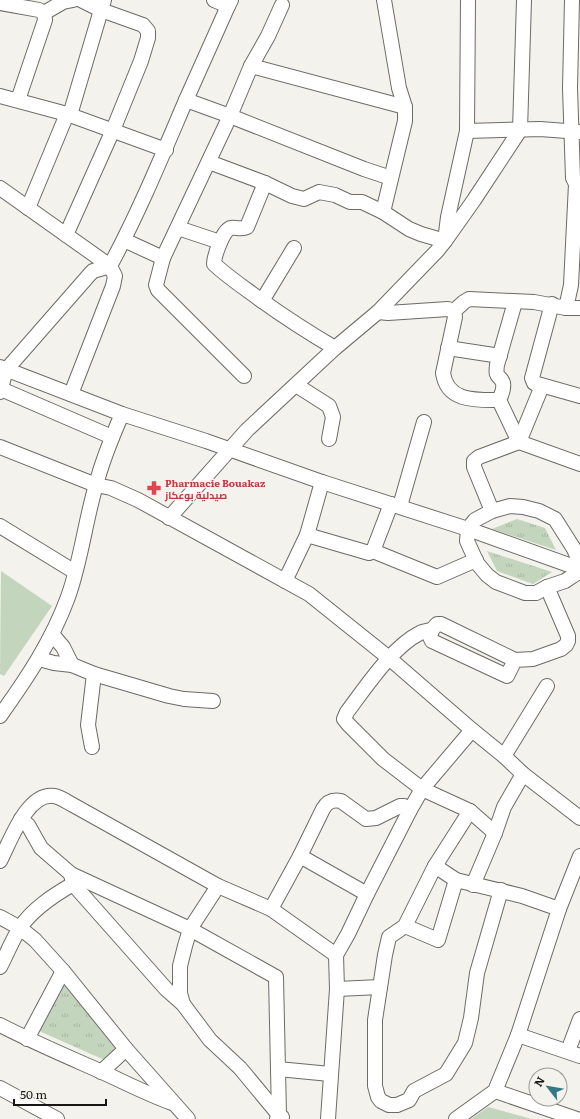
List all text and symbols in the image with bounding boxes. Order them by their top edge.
place label: Pharmacie Bouakaz صيدلية بوعكاز [164,475,266,502]
pharmacy icon: Pharmacie Bouakaz صيدلية بوعكاز [146,480,162,496]
north arrow [528,1067,568,1107]
text: N [529,1073,548,1089]
scale bar [14,1081,106,1107]
text: 50 m [20,1085,47,1103]

